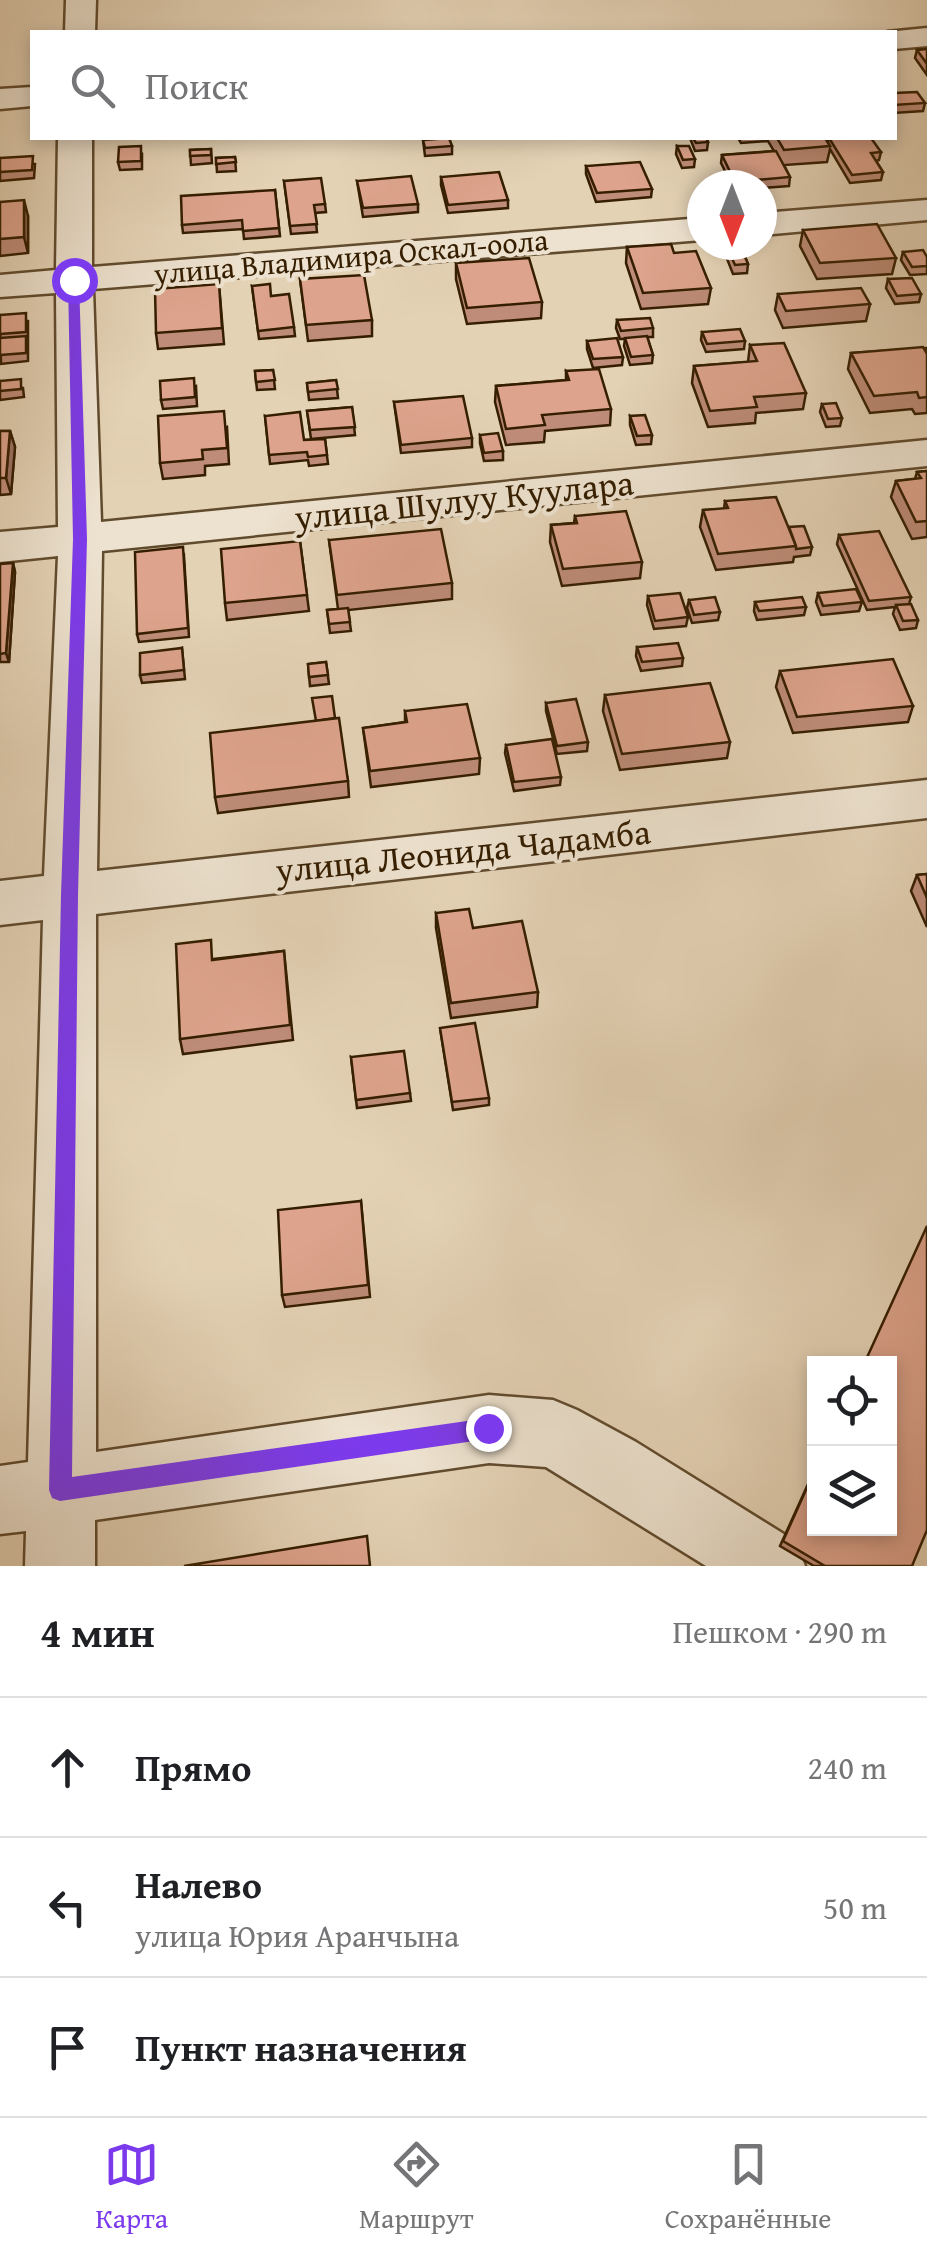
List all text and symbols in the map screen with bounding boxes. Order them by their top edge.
search box [30,30,897,140]
text: Поиск [145,57,248,113]
icon: search [65,58,120,113]
north arrow [687,170,777,260]
street label: улица Владимира Оскал-оола [151,217,551,295]
route start [52,258,98,304]
street label: улица Шулуу Куулара [291,456,636,543]
street label: улица Леонида Чадамба [272,805,653,896]
map controls [807,1356,897,1536]
button: locate [807,1356,897,1446]
route end [466,1406,512,1452]
button: layers [807,1446,897,1536]
text: 4 мин [40,1601,155,1662]
text: Пешком · 290 m [672,1608,887,1655]
text: Прямо [135,1739,251,1795]
icon: ahead [40,1740,95,1795]
text: 240 m [808,1744,887,1791]
text: Налево [135,1856,262,1912]
icon: left [40,1880,95,1935]
text: 50 m [823,1884,887,1931]
text: улица Юрия Аранчына [135,1912,459,1959]
text: Пункт назначения [135,2019,467,2075]
icon: arrive [40,2020,95,2075]
tab: Карта [96,2137,168,2238]
tab: Маршрут [359,2137,474,2238]
tab: Сохранённые [665,2137,831,2238]

